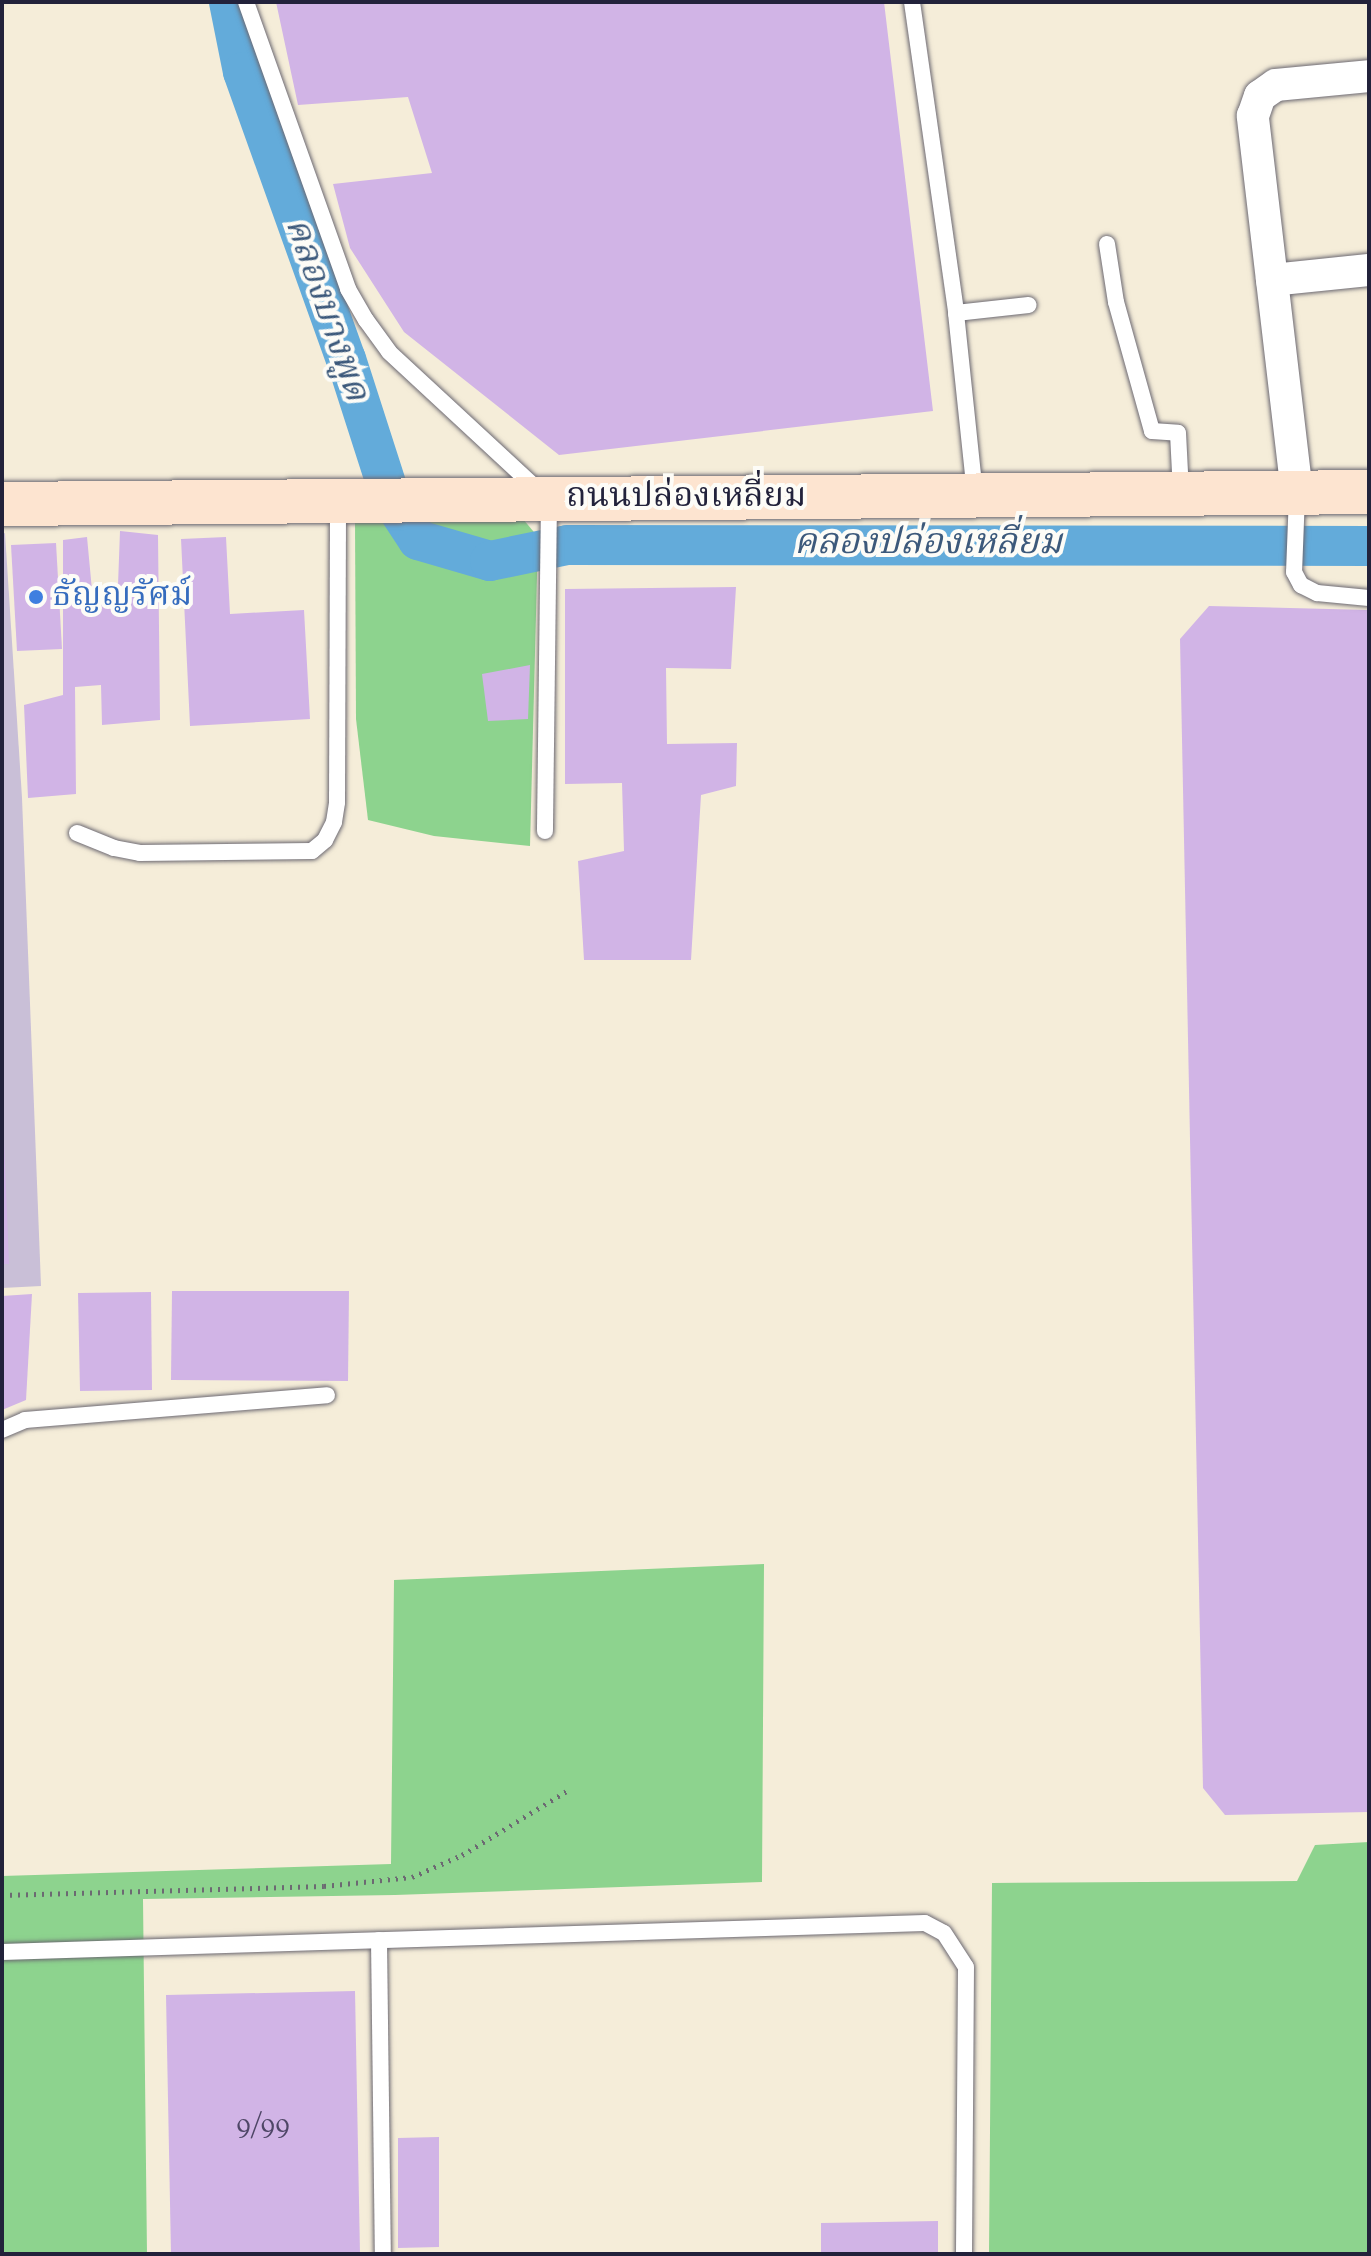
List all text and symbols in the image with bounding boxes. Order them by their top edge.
water label: คลองบางพูด [274,213,376,407]
street label: ถนนปล่องเหลี่ยม [566,478,806,518]
water label: คลองปล่องเหลี่ยม [794,523,1062,567]
place label: ธัญญรัศม์ [52,577,192,617]
marker: ธัญญรัศม์ [27,588,45,606]
house number: 9/99 [236,2107,290,2143]

